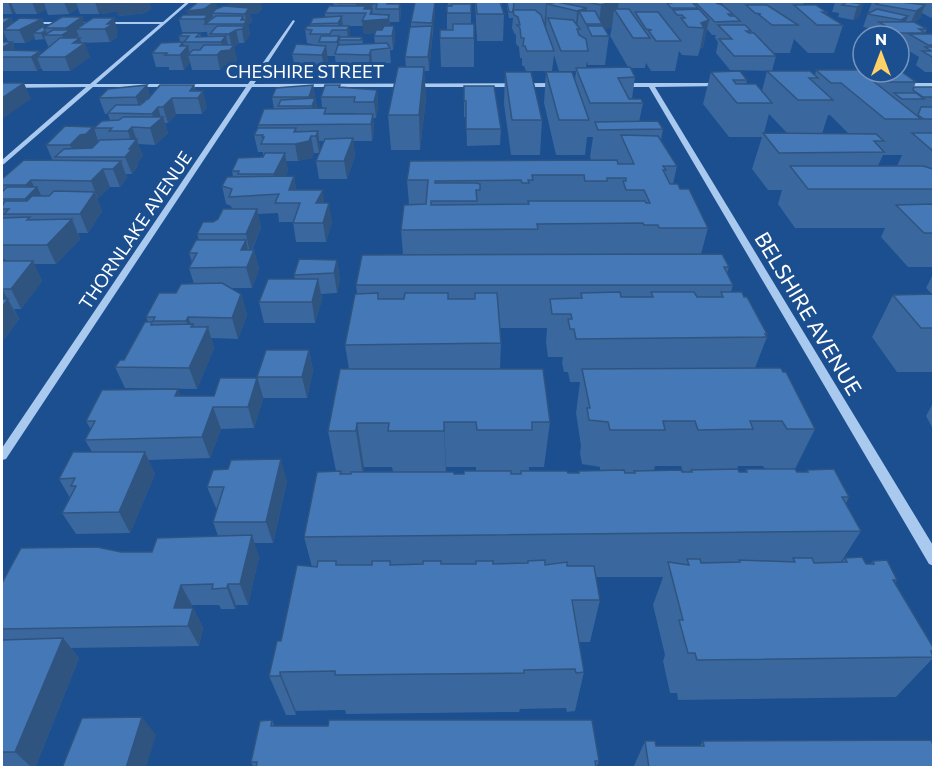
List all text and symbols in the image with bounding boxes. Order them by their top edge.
north arrow [851,24,911,84]
text: N [875,29,887,48]
street label: CHESHIRE STREET [226,60,384,82]
street label: THORNLAKE AVENUE [74,147,196,313]
street label: BELSHIRE AVENUE [750,227,868,399]

